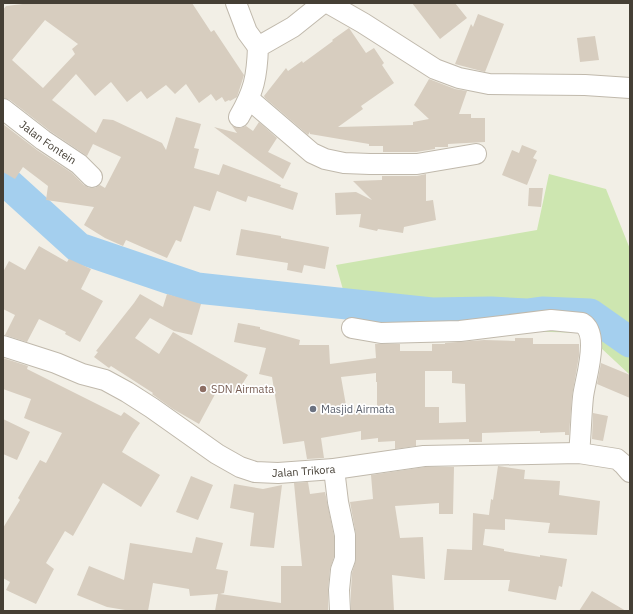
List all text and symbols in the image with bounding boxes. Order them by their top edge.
street label: Jalan Fontein [17,117,79,167]
place label: SDN Airmata [211,382,274,396]
marker: SDN Airmata [198,384,208,394]
place label: Masjid Airmata [321,402,395,416]
marker: Masjid Airmata [308,404,318,414]
street label: Jalan Trikora [272,462,336,480]

